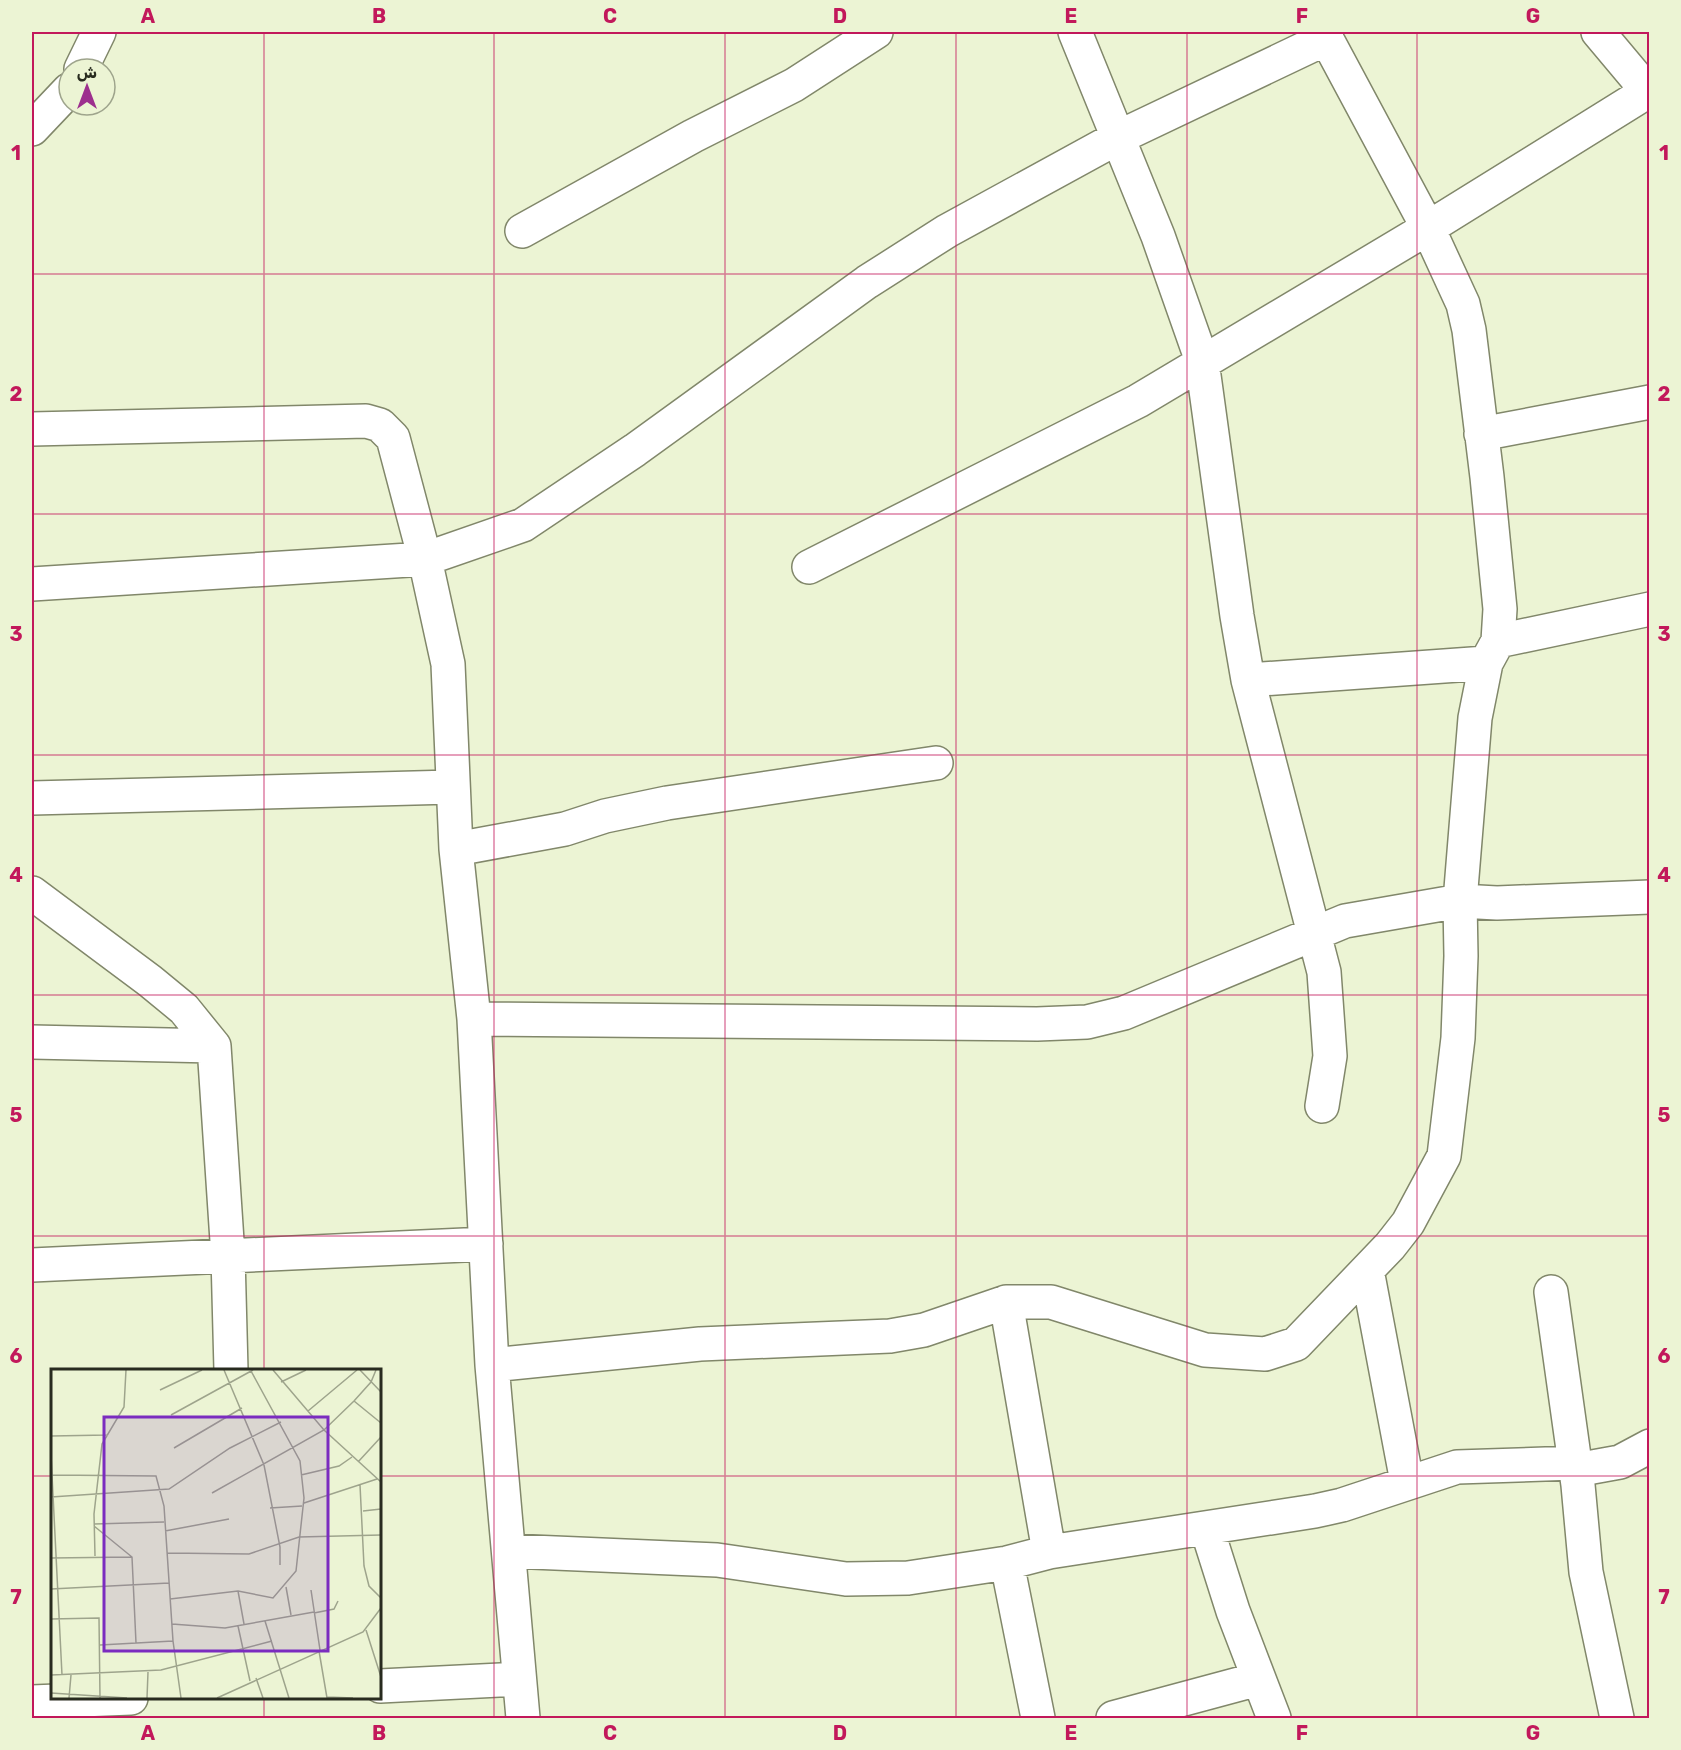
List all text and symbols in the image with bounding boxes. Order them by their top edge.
text: A [141,4,156,28]
text: B [372,4,386,28]
text: C [603,4,617,28]
text: D [833,4,847,28]
text: E [1065,4,1077,28]
text: F [1296,4,1308,28]
text: G [1526,4,1540,28]
north arrow [57,57,117,117]
text: ش [77,63,97,82]
text: 1 [11,141,21,165]
text: 1 [1659,141,1669,165]
text: 2 [10,382,23,406]
text: 2 [1658,382,1671,406]
text: 3 [9,622,23,646]
text: 3 [1657,622,1671,646]
text: 4 [9,863,23,887]
text: 4 [1657,863,1671,887]
text: 5 [10,1103,23,1127]
text: 5 [1658,1103,1671,1127]
text: 6 [9,1344,23,1368]
text: 6 [1657,1344,1671,1368]
inset map [51,1369,381,1699]
text: 7 [10,1585,22,1609]
text: 7 [1658,1585,1670,1609]
text: A [141,1721,156,1745]
text: B [372,1721,386,1745]
text: C [603,1721,617,1745]
text: D [833,1721,847,1745]
text: E [1065,1721,1077,1745]
text: F [1296,1721,1308,1745]
text: G [1526,1721,1540,1745]

